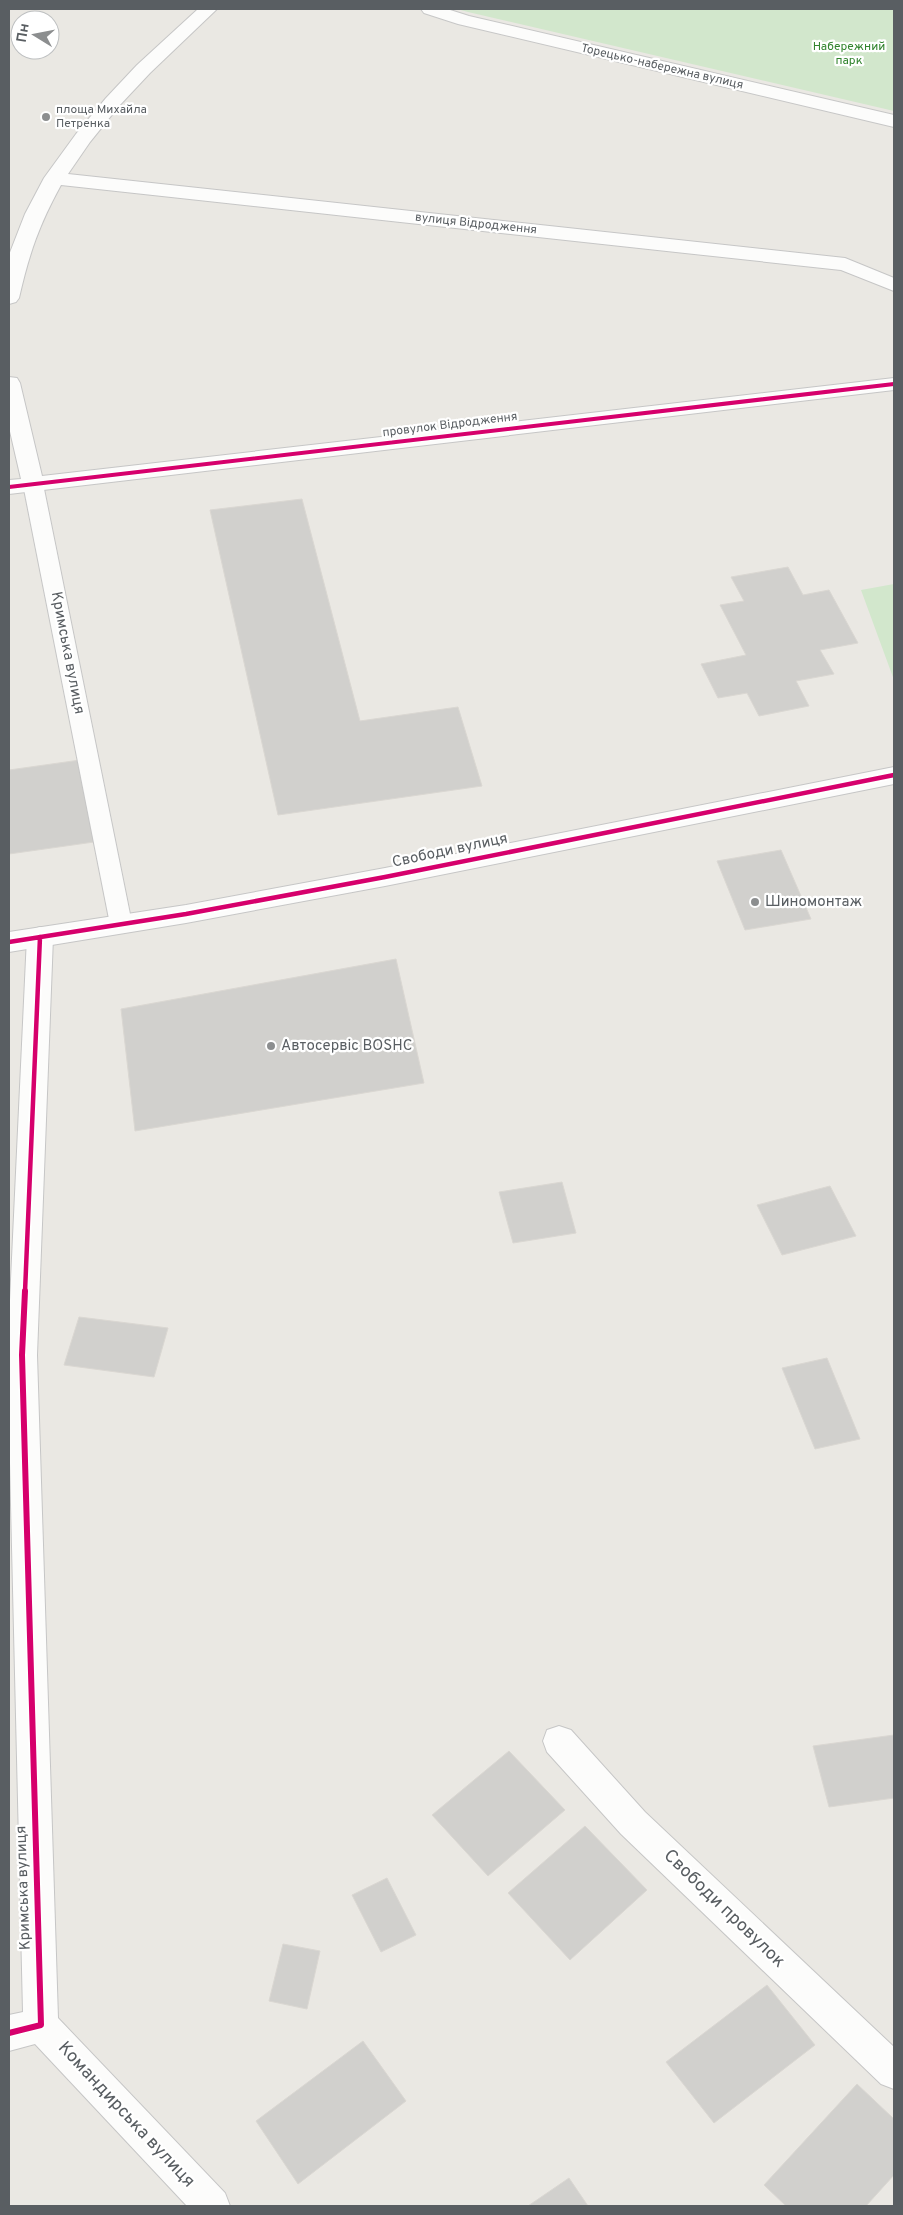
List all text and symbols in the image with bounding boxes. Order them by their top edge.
north arrow [10,10,60,60]
text: Пн [14,22,34,44]
park label: Набережний парк [813,39,885,69]
street label: Торецько-набережна вулиця [579,41,745,93]
place label: площа Михайла Петренка [56,102,147,132]
marker: площа Михайла Петренка [40,111,52,123]
street label: вулиця Відродження [414,210,538,238]
street label: провулок Відродження [382,409,518,441]
street label: Кримська вулиця [46,590,88,716]
street label: Свободи вулиця [391,829,509,873]
place label: Шиномонтаж [765,893,863,912]
marker: Шиномонтаж [749,896,761,908]
place label: Автосервіс BOSHC [281,1037,412,1056]
marker: Автосервіс BOSHC [265,1040,277,1052]
street label: Кримська вулиця [12,1825,36,1951]
street label: Свободи провулок [658,1845,790,1973]
street label: Командирська вулиця [52,2037,200,2193]

